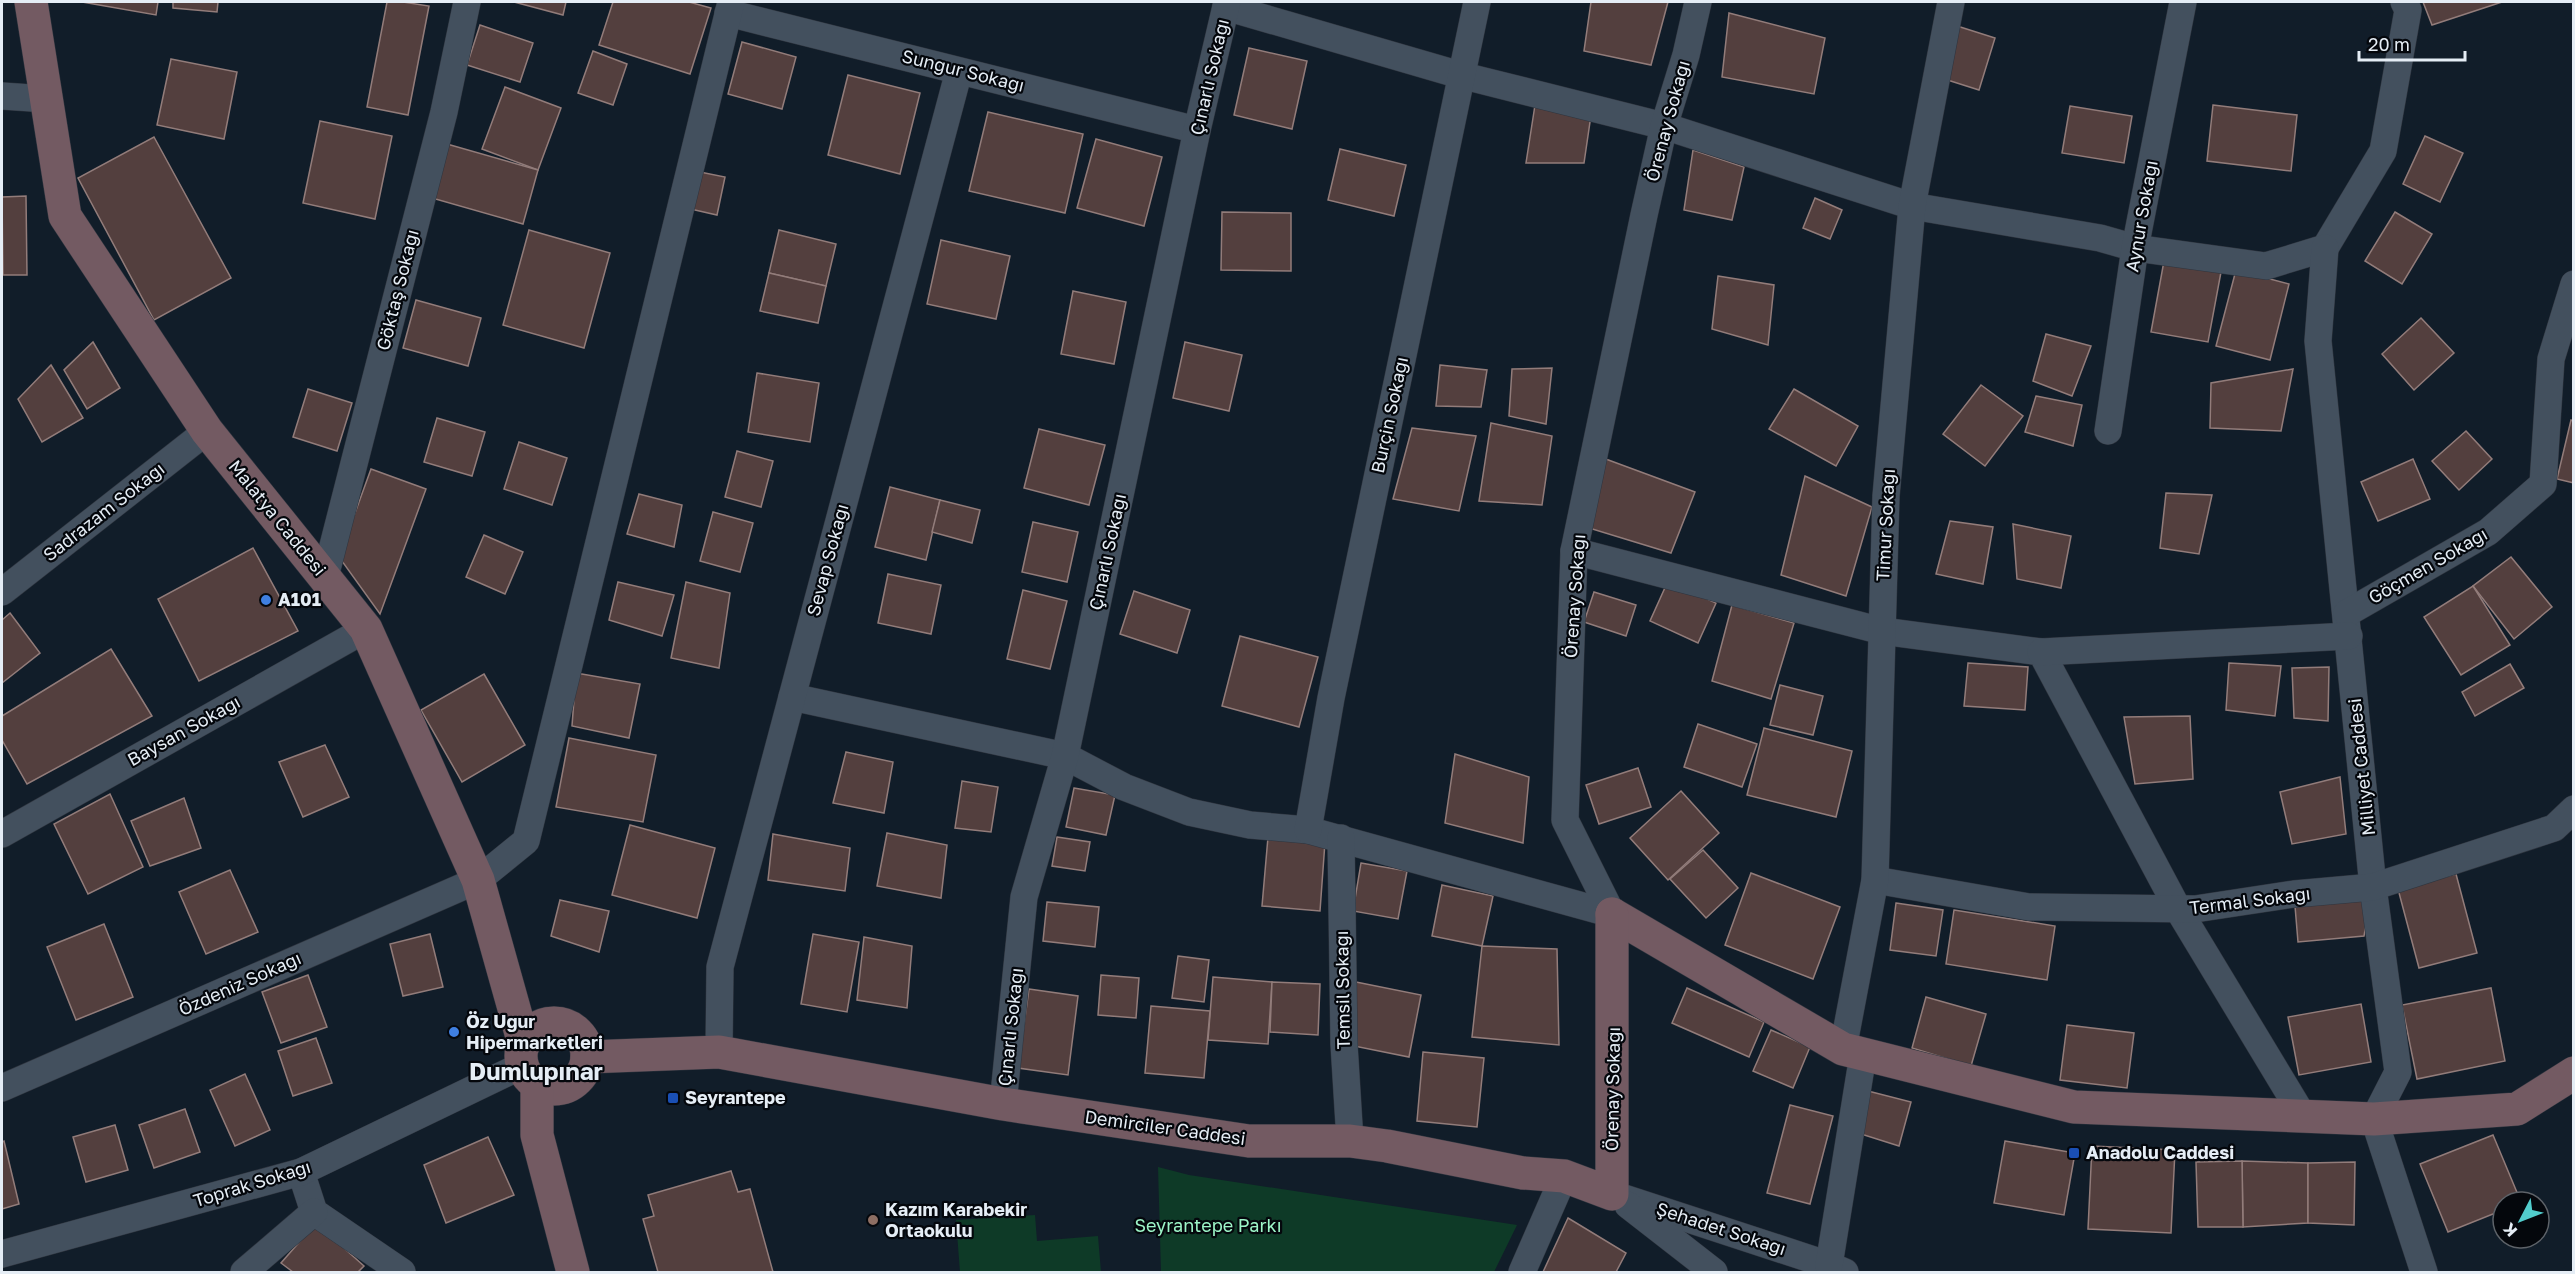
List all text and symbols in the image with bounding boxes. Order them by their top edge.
street label: Çınarlı Sokağı [1185,16,1233,137]
scale bar [2359,24,2466,62]
text: 20 m [2368,33,2410,55]
street label: Sungur Sokağı [900,44,1027,96]
street label: Örenay Sokağı [1640,58,1694,184]
street label: Aynur Sokağı [2120,158,2162,273]
street label: Göktaş Sokağı [371,227,423,352]
street label: Burçin Sokağı [1366,355,1412,475]
street label: Malatya Caddesi [224,455,331,580]
street label: Sadrazam Sokağı [38,457,168,565]
street label: Timur Sokağı [1871,468,1899,582]
street label: Çınarlı Sokağı [1084,491,1130,612]
street label: Sevap Sokağı [801,501,853,618]
street label: Göçmen Sokağı [2364,522,2491,608]
street label: Örenay Sokağı [1559,533,1589,659]
place label: A101 [278,588,321,610]
marker: A101 [259,593,273,607]
street label: Baysan Sokağı [123,690,244,770]
street label: Milliyet Caddesi [2343,697,2379,837]
street label: Termal Sokağı [2188,882,2312,918]
street label: Temsil Sokağı [1330,930,1354,1050]
street label: Özdeniz Sokağı [175,946,304,1020]
street label: Çınarlı Sokağı [993,967,1027,1087]
place label: Öz Uğur Hipermarketleri [466,1010,603,1053]
marker: Öz Uğur Hipermarketleri [447,1025,461,1039]
street label: Örenay Sokağı [1600,1027,1624,1151]
district label: Dumlupınar [469,1056,603,1085]
place label: Seyrantepe [685,1086,786,1108]
marker: Seyrantepe [666,1091,680,1105]
street label: Demirciler Caddesi [1083,1105,1247,1149]
place label: Anadolu Caddesi [2086,1141,2234,1163]
marker: Anadolu Caddesi [2067,1146,2081,1160]
street label: Toprak Sokağı [190,1155,313,1211]
north arrow [2491,1190,2551,1250]
street label: Şehadet Sokağı [1654,1197,1789,1259]
place label: Kazım Karabekir Ortaokulu [885,1198,1027,1241]
marker: Kazım Karabekir Ortaokulu [866,1213,880,1227]
park label: Seyrantepe Parkı [1134,1214,1282,1236]
text: K [2498,1219,2521,1241]

